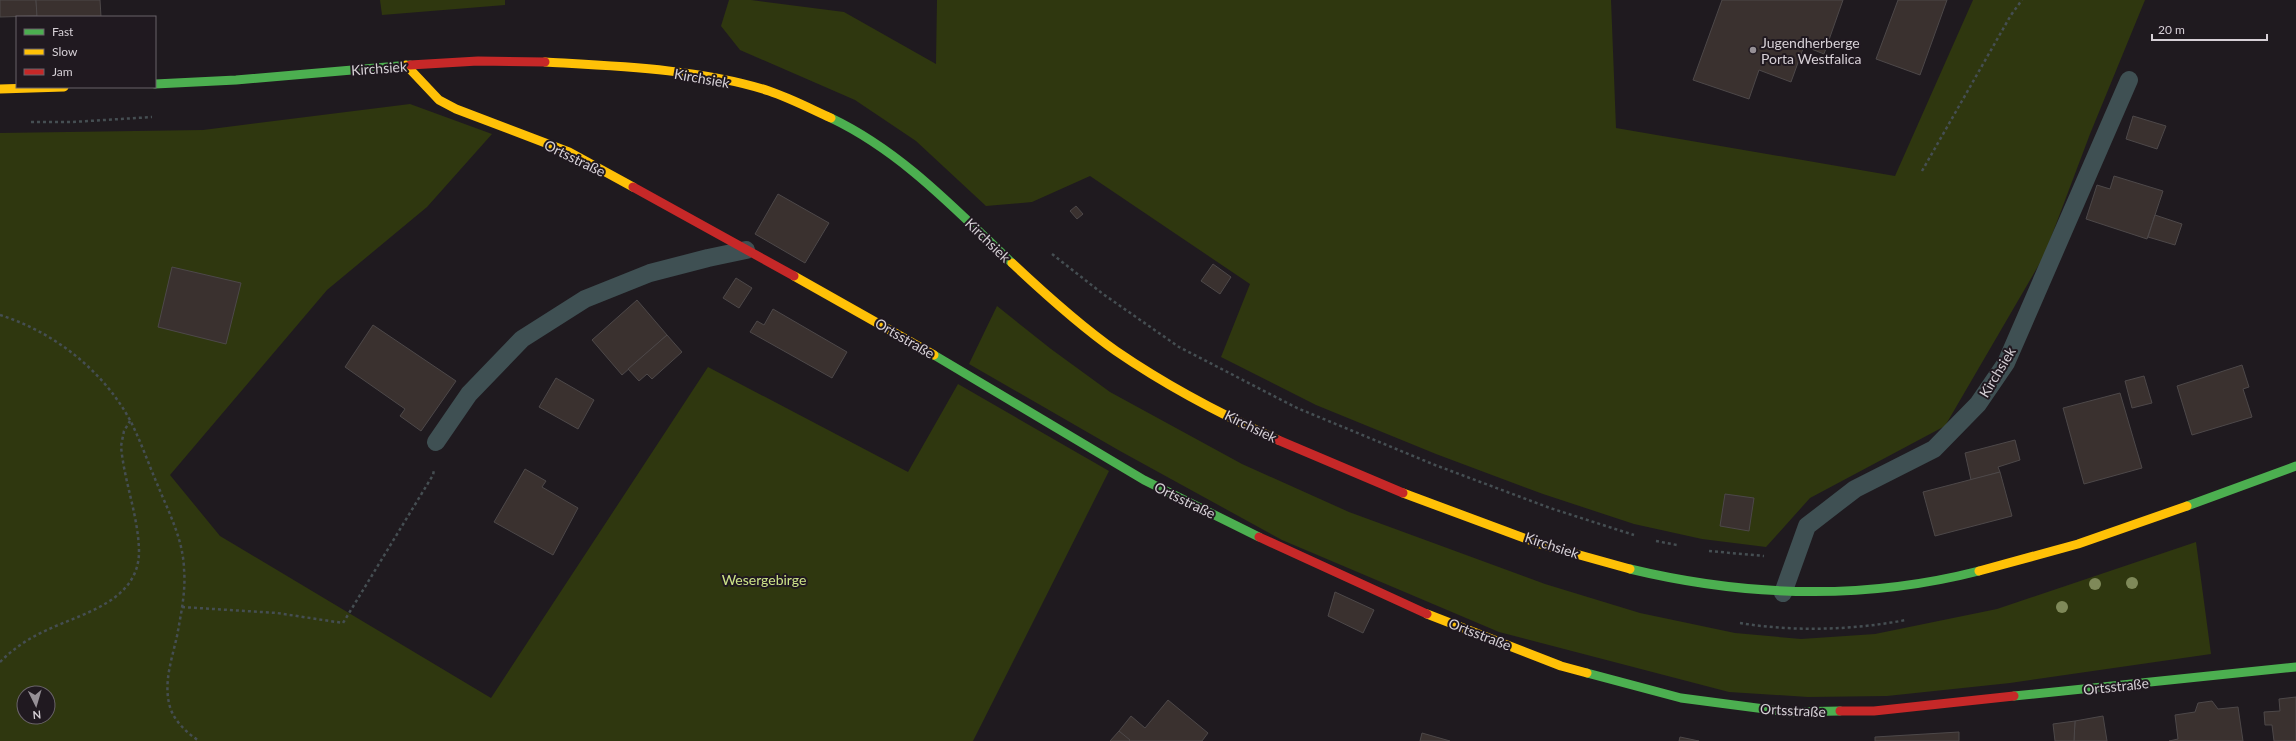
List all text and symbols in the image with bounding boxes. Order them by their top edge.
legend [16,16,156,88]
scale bar [2152,16,2267,42]
text: 20 m [2158,22,2185,37]
text: Fast [52,24,74,39]
place label: Jugendherberge Porta Westfalica [1761,34,1861,67]
text: Slow [52,44,78,59]
marker: Jugendherberge Porta Westfalica [1748,45,1758,55]
street label: Kirchsiek [351,58,408,78]
text: Jam [52,64,73,79]
street label: Kirchsiek [673,65,732,91]
street label: Ortsstraße [542,136,608,180]
street label: Kirchsiek [962,214,1015,266]
street label: Ortsstraße [872,314,938,362]
street label: Kirchsiek [1975,343,2019,400]
street label: Kirchsiek [1222,406,1281,446]
street label: Ortsstraße [1152,478,1218,522]
street label: Kirchsiek [1523,528,1582,562]
park label: Wesergebirge [722,571,806,588]
street label: Ortsstraße [1446,614,1514,654]
street label: Ortsstraße [2082,674,2150,698]
north arrow [16,685,56,725]
street label: Ortsstraße [1760,700,1826,720]
text: N [32,709,42,722]

